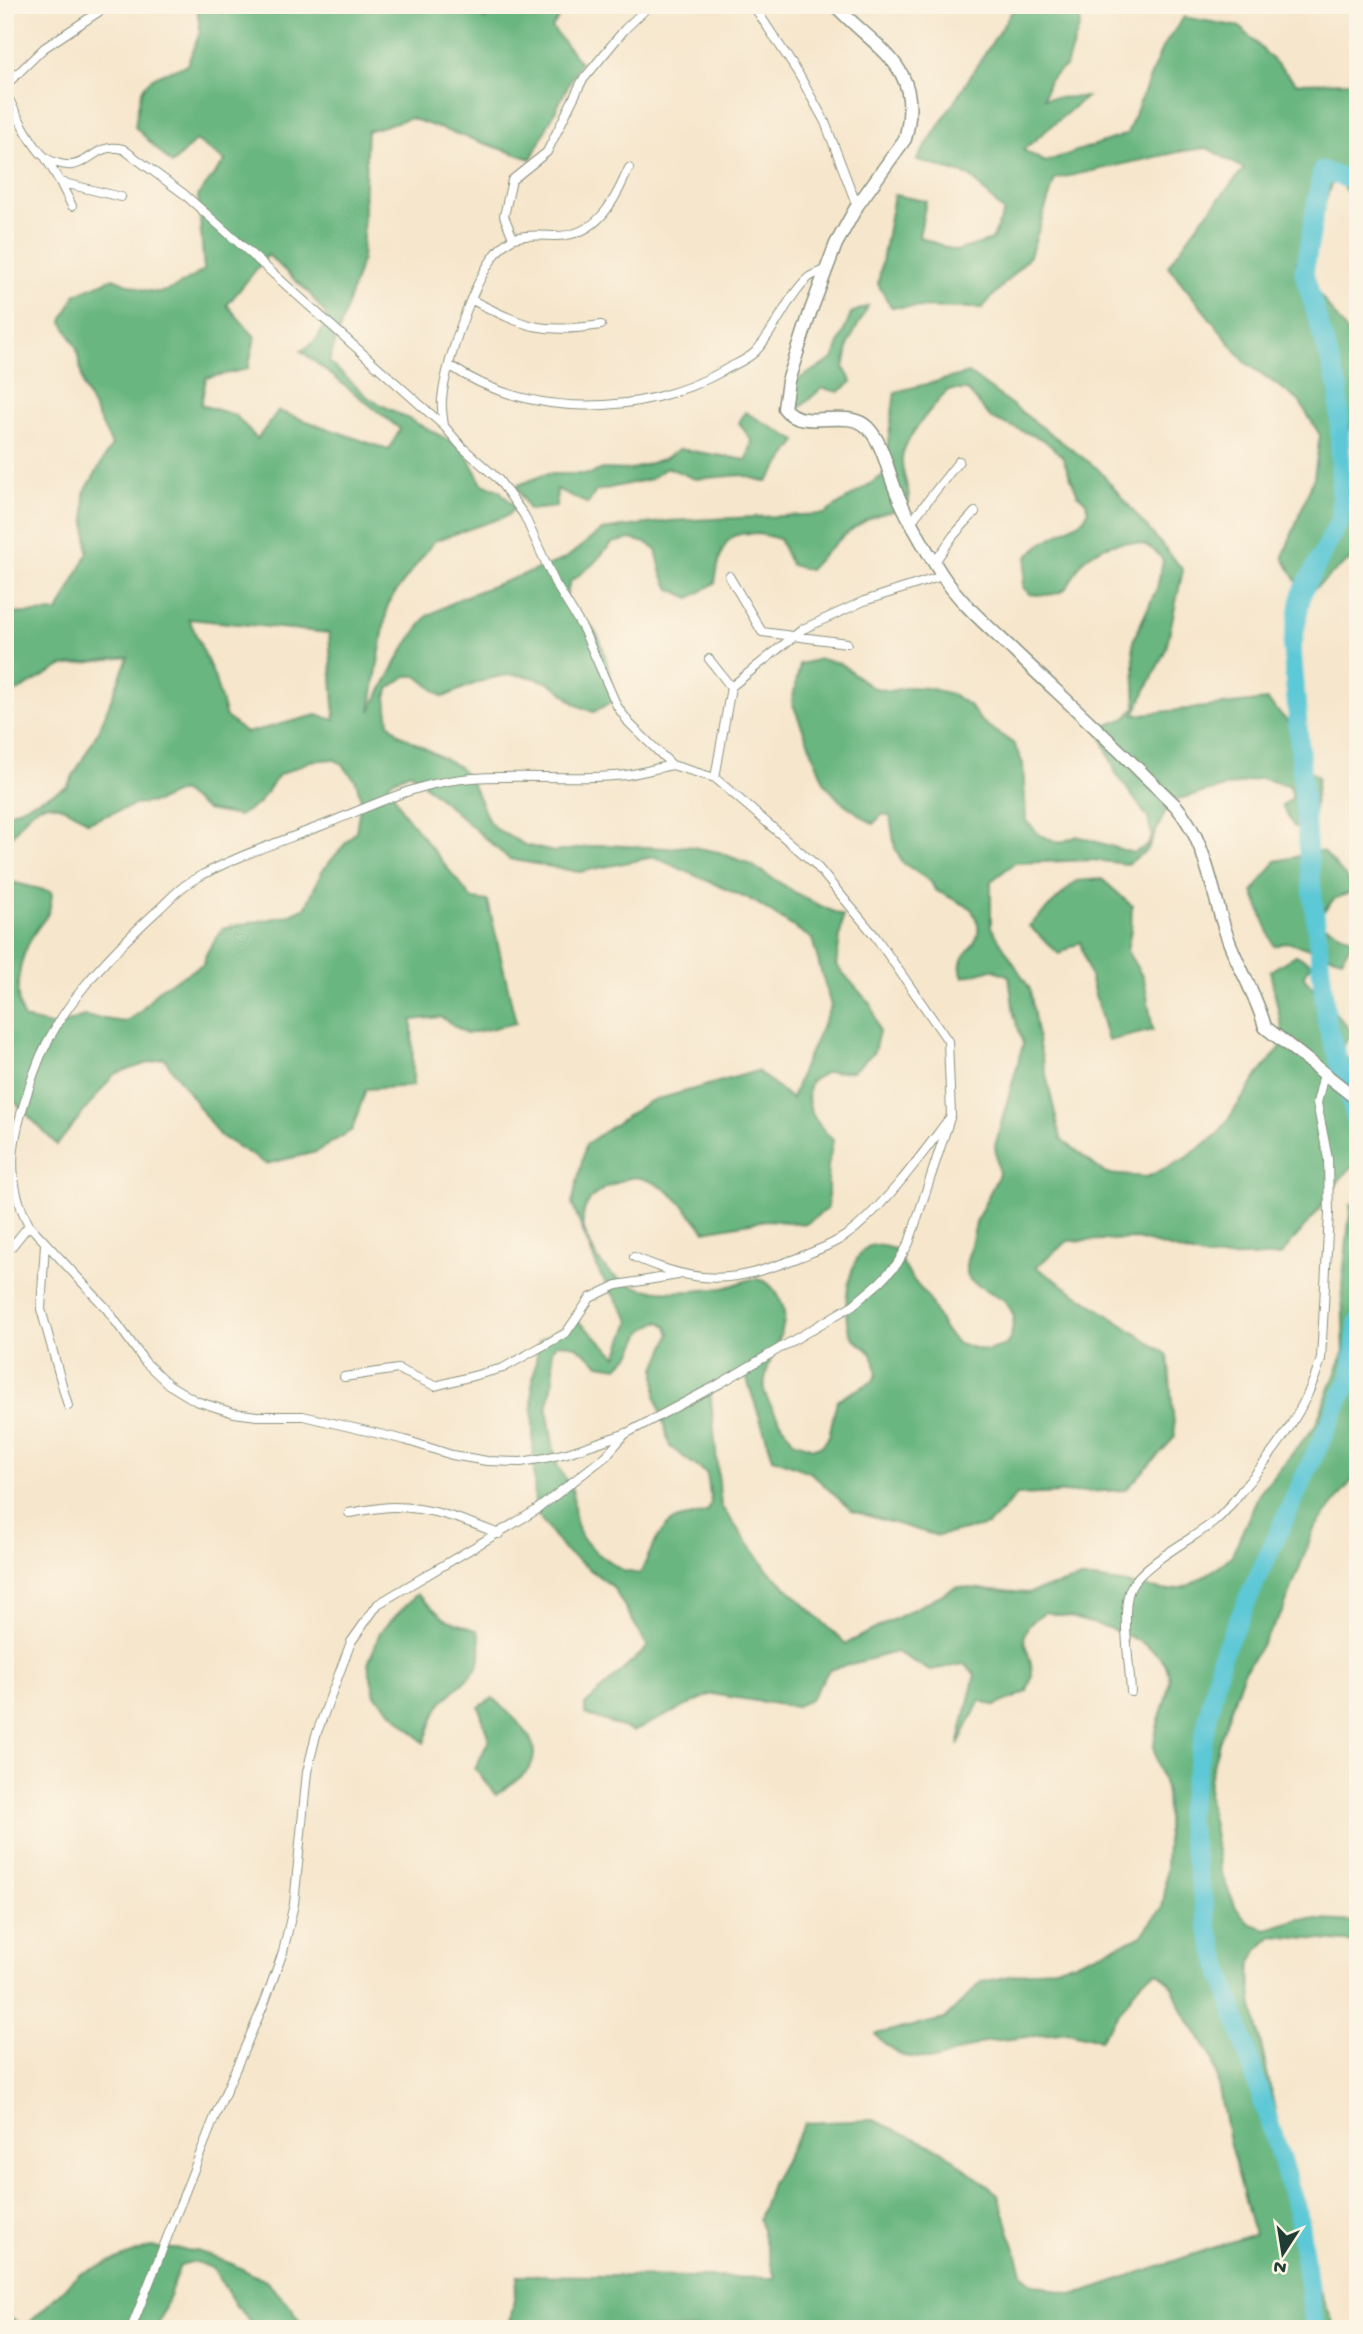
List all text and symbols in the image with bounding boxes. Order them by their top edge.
north arrow [1248,2218,1318,2288]
text: N [1272,2254,1289,2279]

